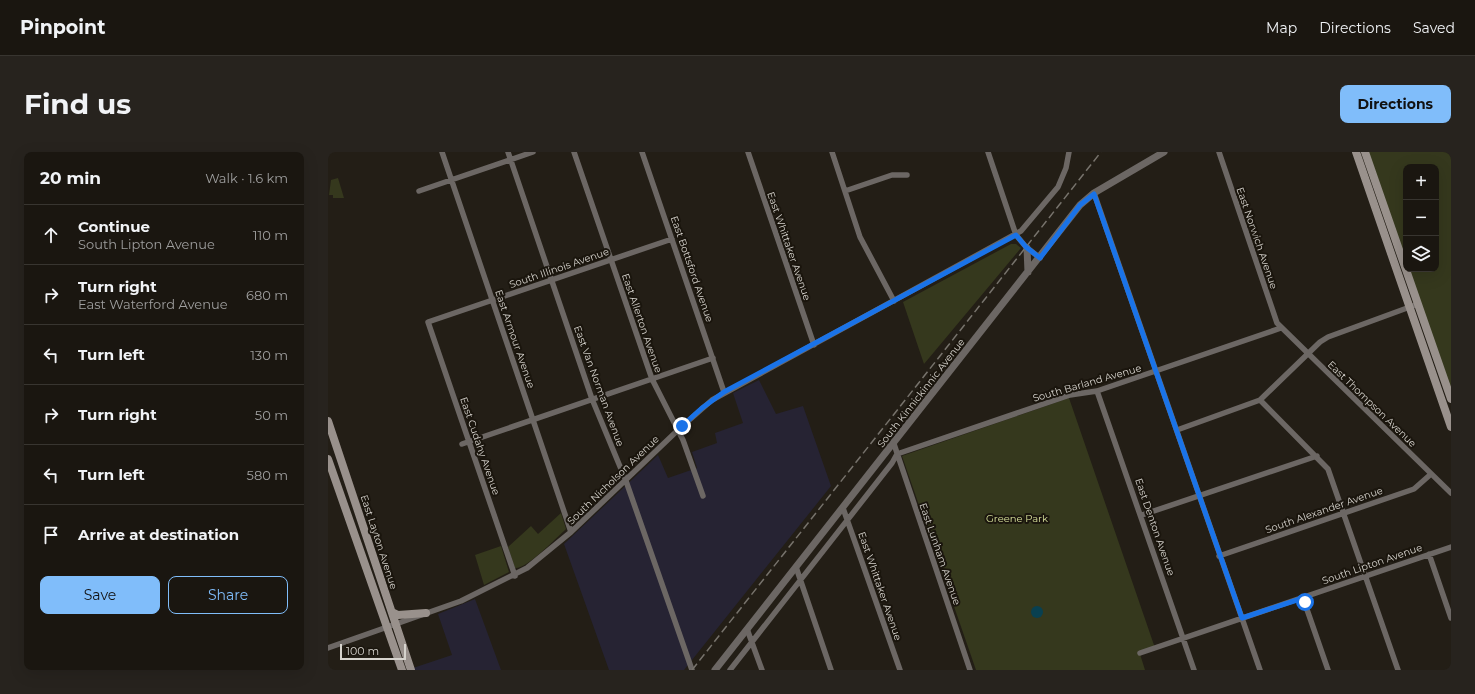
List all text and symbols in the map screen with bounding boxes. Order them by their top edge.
text: Pinpoint [20,16,105,39]
text: Map [1266,19,1297,37]
text: Directions [1319,19,1391,37]
text: Saved [1413,19,1455,37]
button: Directions [1340,85,1451,123]
text: Find us [24,87,131,121]
map controls [1403,164,1439,272]
button: + [1403,164,1439,200]
text: 20 min [40,168,101,188]
text: Walk · 1.6 km [205,170,288,186]
street label: East Norwich Avenue [1233,185,1281,291]
street label: East Whittaker Avenue [764,190,814,302]
button: − [1403,200,1439,236]
street label: East Bottsford Avenue [668,214,716,324]
text: Continue [78,217,150,236]
icon: ahead [40,224,62,246]
text: 110 m [253,227,288,243]
text: South Lipton Avenue [78,236,215,252]
button: layers [1403,236,1439,272]
street label: South Illinois Avenue [507,245,611,291]
street label: East Allerton Avenue [619,272,665,374]
text: Turn right [78,277,157,296]
icon: right [40,284,62,306]
text: 680 m [246,287,288,303]
street label: East Armour Avenue [492,288,538,390]
text: East Waterford Avenue [78,296,228,312]
street label: East Van Norman Avenue [571,324,627,448]
street label: South Kinnickinnic Avenue [874,336,968,450]
icon: left [40,344,62,366]
text: Turn left [78,345,145,364]
text: 130 m [250,347,288,363]
street label: East Thompson Avenue [1325,358,1419,450]
street label: South Barland Avenue [1031,361,1143,405]
street label: East Cudahy Avenue [457,395,503,497]
icon: right [40,404,62,426]
text: Turn right [78,405,157,424]
text: 50 m [255,407,288,423]
route end [673,417,691,435]
street label: South Nicholson Avenue [564,433,662,527]
icon: left [40,464,62,486]
text: Turn left [78,465,145,484]
text: 580 m [247,467,288,483]
street label: East Denton Avenue [1132,476,1178,578]
street label: South Alexander Avenue [1264,484,1384,536]
street label: East Layton Avenue [358,493,400,591]
street label: East Lunham Avenue [916,501,964,607]
park label: Greene Park [986,512,1048,525]
icon: arrive [40,524,62,546]
text: Arrive at destination [78,525,239,544]
street label: East Whittaker Avenue [855,530,905,642]
street label: South Lipton Avenue [1320,541,1424,587]
button: Save [40,576,160,614]
button: Share [168,576,288,614]
route start [1296,593,1314,611]
scale bar [340,642,406,661]
text: 100 m [346,644,379,658]

